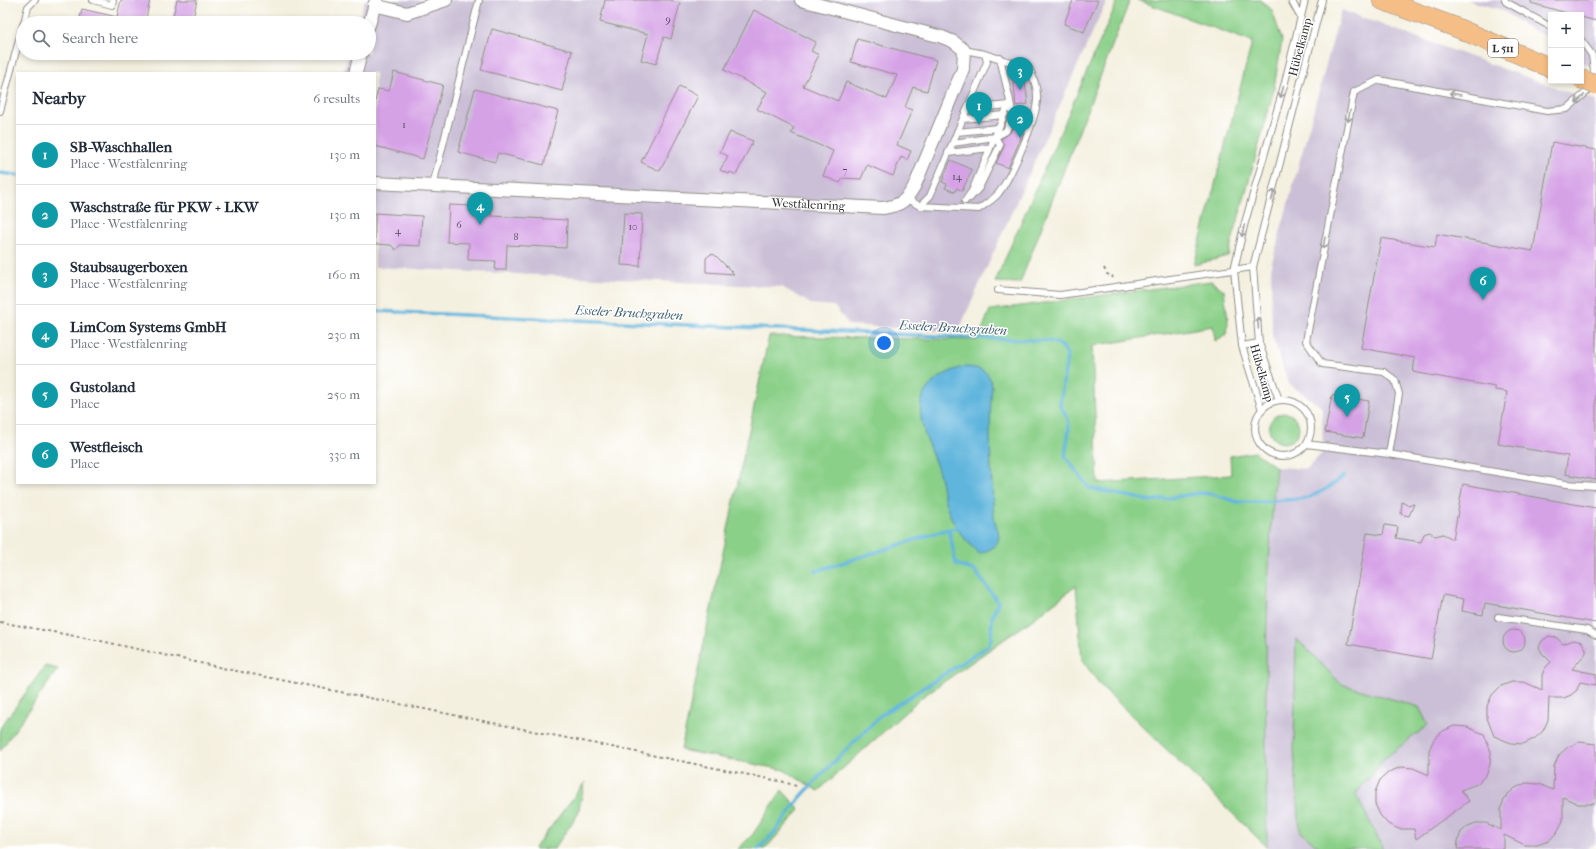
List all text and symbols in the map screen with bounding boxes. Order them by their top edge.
map controls [1548,12,1584,84]
button: + [1548,12,1584,48]
house number: 9 [665,14,671,26]
search box [16,16,376,60]
street label: Hübelkamp [1286,16,1315,78]
icon: search [30,27,52,49]
text: Search here [62,29,138,47]
road number: L 511 [1488,39,1518,57]
button: − [1548,48,1584,84]
pin: 3 [1007,57,1033,90]
one-way arrow [1277,85,1285,98]
text: Nearby [32,88,86,108]
one-way arrow [1449,90,1462,98]
text: 6 results [313,91,360,106]
pin: 1 [966,92,992,125]
one-way arrow [1575,94,1585,103]
pin: 2 [1007,105,1033,138]
one-way arrow [1345,109,1353,122]
house number: 1 [402,119,406,131]
text: SB-Waschhallen [70,138,172,156]
text: 1 [43,147,47,162]
text: 130 m [329,147,360,162]
text: Place · Westfalenring [70,156,187,171]
house number: 7 [843,165,848,177]
house number: 14 [952,171,963,183]
one-way arrow [1269,189,1277,202]
pin: 4 [467,192,493,225]
street label: Westfalenring [770,195,846,213]
text: Waschstraße für PKW + LKW [70,198,259,216]
text: 2 [42,207,48,222]
text: 130 m [329,207,360,222]
text: Place · Westfalenring [70,216,187,231]
house number: 6 [456,219,462,231]
house number: 10 [628,221,638,233]
one-way arrow [1238,224,1246,237]
house number: 4 [395,225,402,237]
house number: 8 [513,231,519,243]
one-way arrow [1319,237,1327,250]
text: Staubsaugerboxen [70,258,188,276]
text: 3 [42,267,48,282]
text: 160 m [328,267,360,282]
pin: 6 [1470,267,1496,300]
text: Place · Westfalenring [70,276,187,291]
water label: Esseler Bruchgraben [574,302,683,323]
water label: Esseler Bruchgraben [898,317,1007,338]
one-way arrow [1254,317,1261,330]
text: LimCom Systems GmbH [70,318,227,336]
text: 4 [41,327,49,342]
text: 230 m [327,327,360,342]
your location [874,333,894,353]
text: Place · Westfalenring [70,336,187,351]
street label: Hübelkamp [1247,342,1277,404]
text: Gustoland [70,378,135,396]
pin: 5 [1334,384,1360,417]
text: 5 [42,387,48,402]
text: 250 m [327,387,360,402]
text: Place [70,396,100,411]
text: Westfleisch [70,438,143,456]
text: 6 [41,447,49,462]
text: 330 m [329,447,360,462]
text: Place [70,456,100,471]

